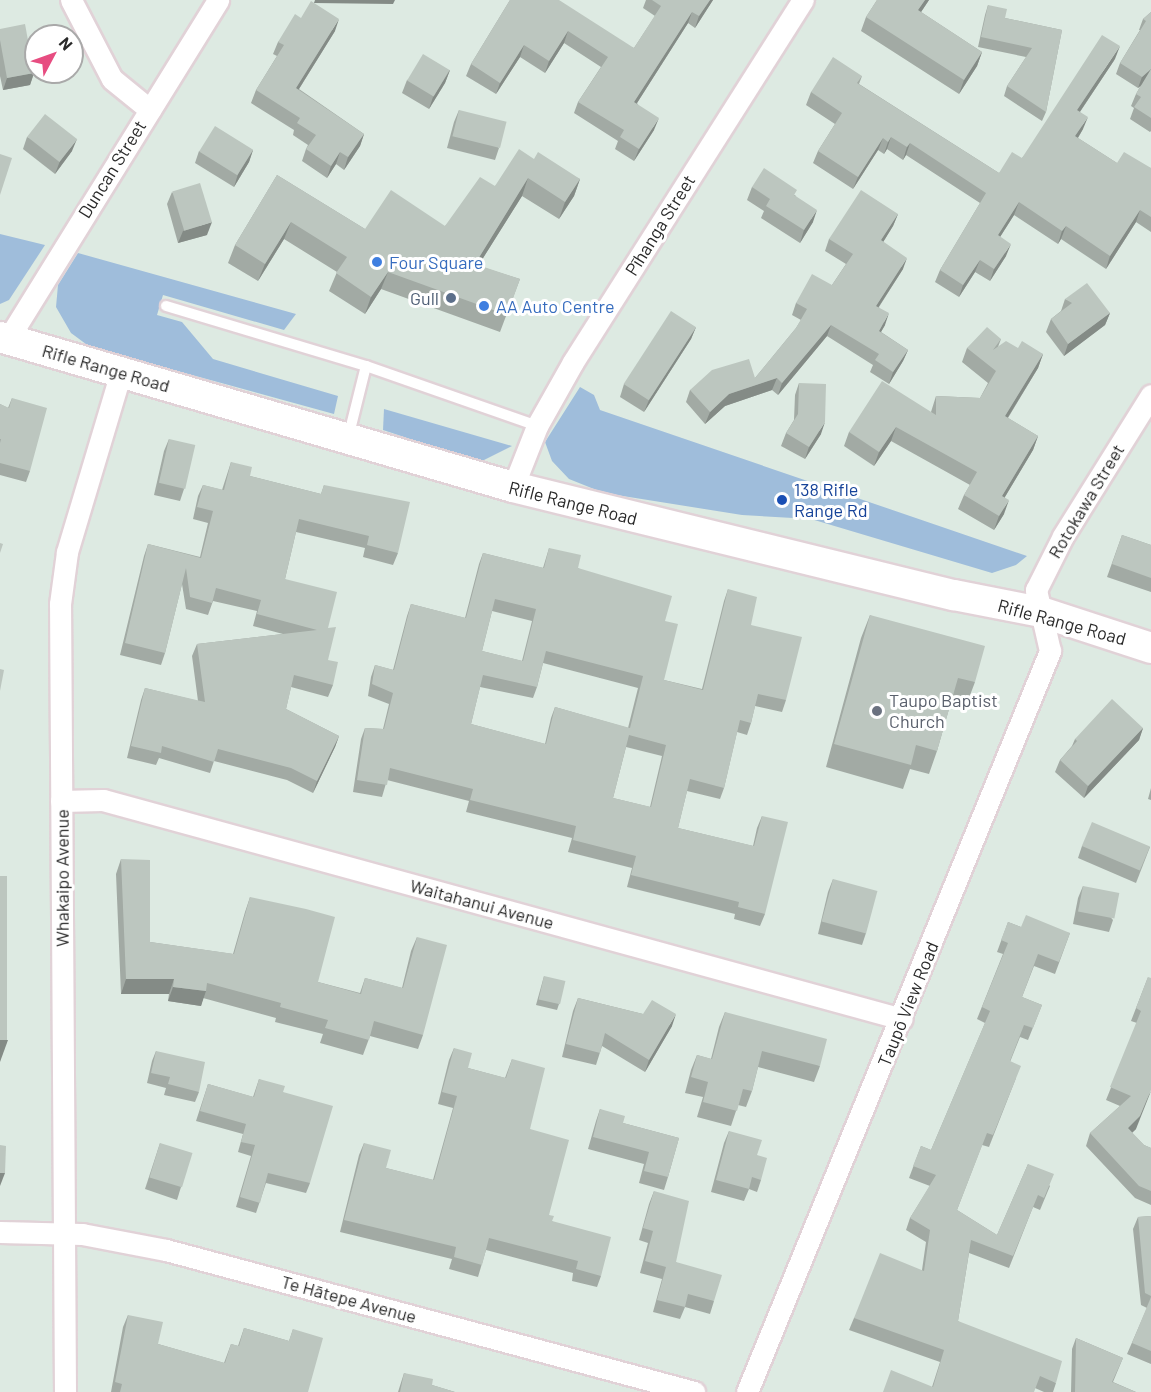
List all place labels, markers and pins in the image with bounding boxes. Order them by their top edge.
place label: Four Square [389,251,483,273]
marker: Four Square [370,255,384,269]
place label: Gull [410,287,439,309]
marker: Gull [444,291,458,305]
place label: AA Auto Centre [496,295,615,317]
marker: AA Auto Centre [477,299,491,313]
place label: 138 Rifle Range Rd [794,479,868,522]
marker: 138 Rifle Range Rd [775,493,789,507]
place label: Taupo Baptist Church [889,690,998,732]
marker: Taupo Baptist Church [870,704,884,718]

